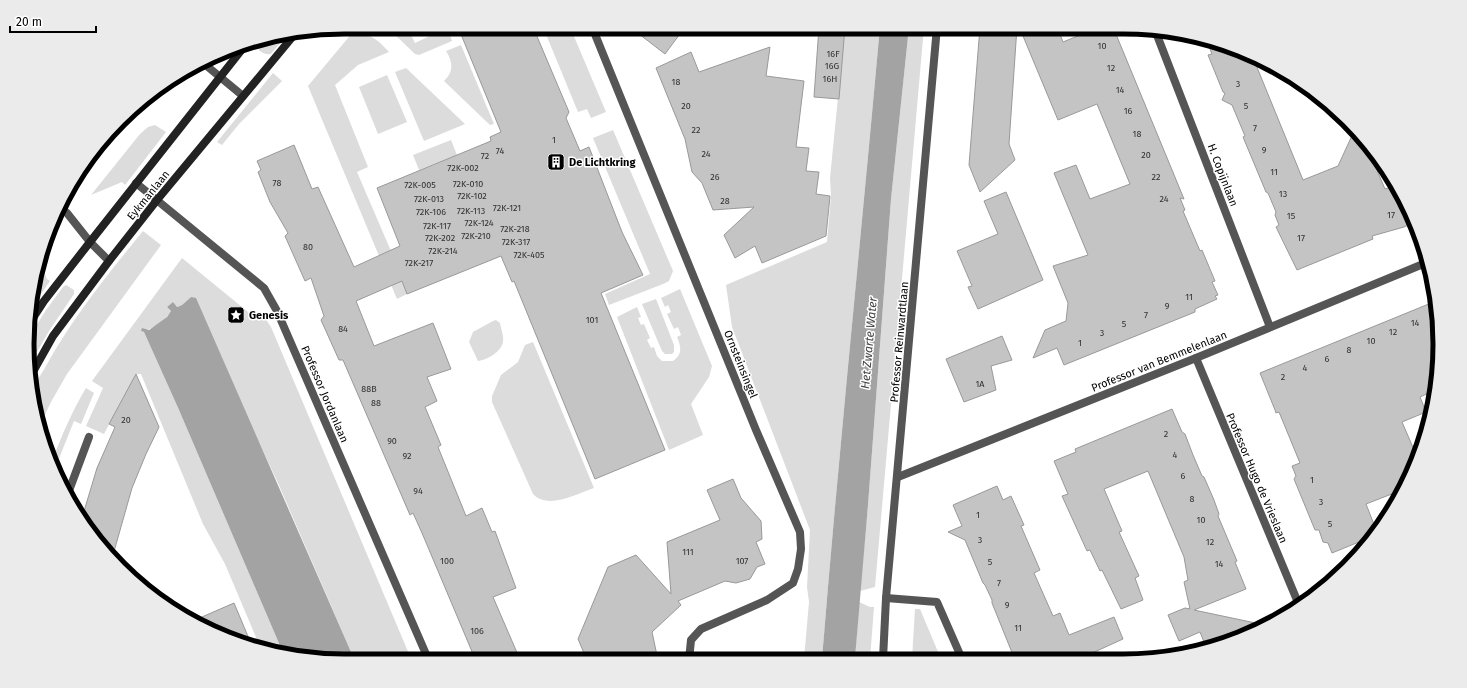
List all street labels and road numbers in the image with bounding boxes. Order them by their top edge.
street label: H. Copijnlaan [1205,142,1240,208]
street label: Eykmanlaan [124,168,172,223]
street label: Professor Reinwardtlaan [888,281,911,403]
street label: Ornsteinsingel [721,328,760,400]
street label: Professor van Bemmelenlaan [1089,328,1229,395]
street label: Professor Jordanlaan [298,344,351,445]
street label: Professor Hugo de Vrieslaan [1223,411,1290,545]

